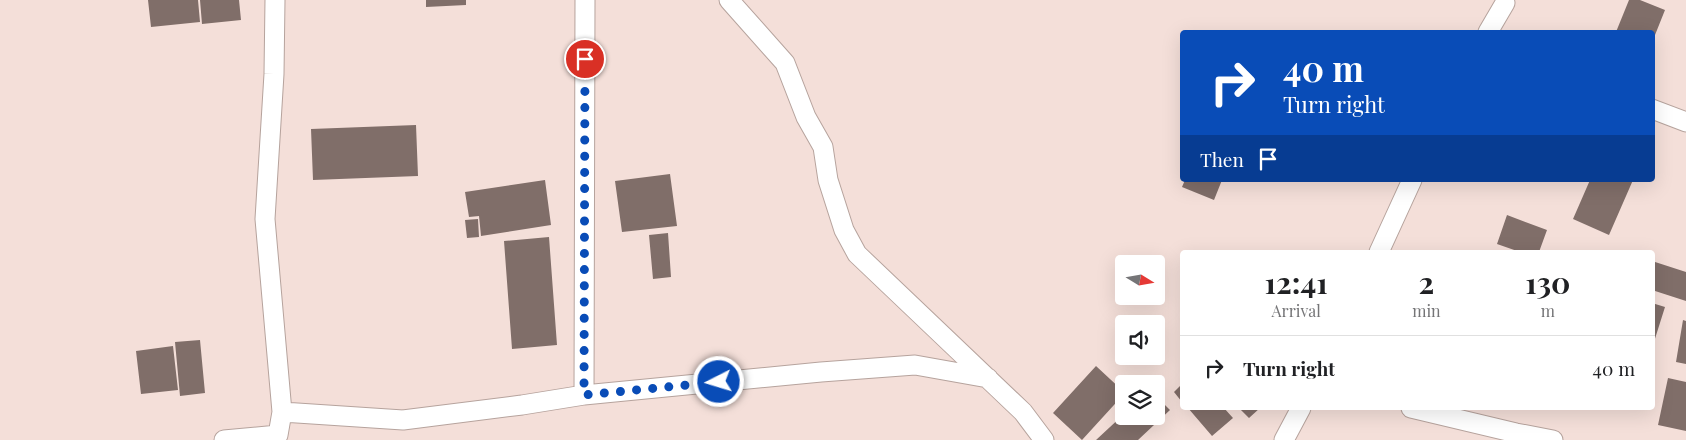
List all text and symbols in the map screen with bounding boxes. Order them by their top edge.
pin [564,38,606,80]
text: 40 m [1283,44,1364,91]
icon: arrive [571,45,599,73]
icon: right [1200,50,1265,115]
text: Turn right [1283,89,1385,119]
icon: arrive [1254,145,1282,173]
text: Then [1200,146,1244,172]
north arrow [1115,255,1165,305]
map controls [1115,255,1165,425]
text: 12:41 [1265,262,1328,302]
text: 2 [1419,262,1434,302]
text: 130 [1525,262,1570,302]
text: Arrival [1271,300,1321,321]
text: min [1412,300,1441,321]
text: m [1541,300,1555,321]
button: sound [1115,315,1165,365]
icon: right [1200,354,1228,382]
position arrow [692,355,744,407]
text: Turn right [1243,355,1335,381]
text: 40 m [1593,355,1635,381]
button: layers [1115,375,1165,425]

